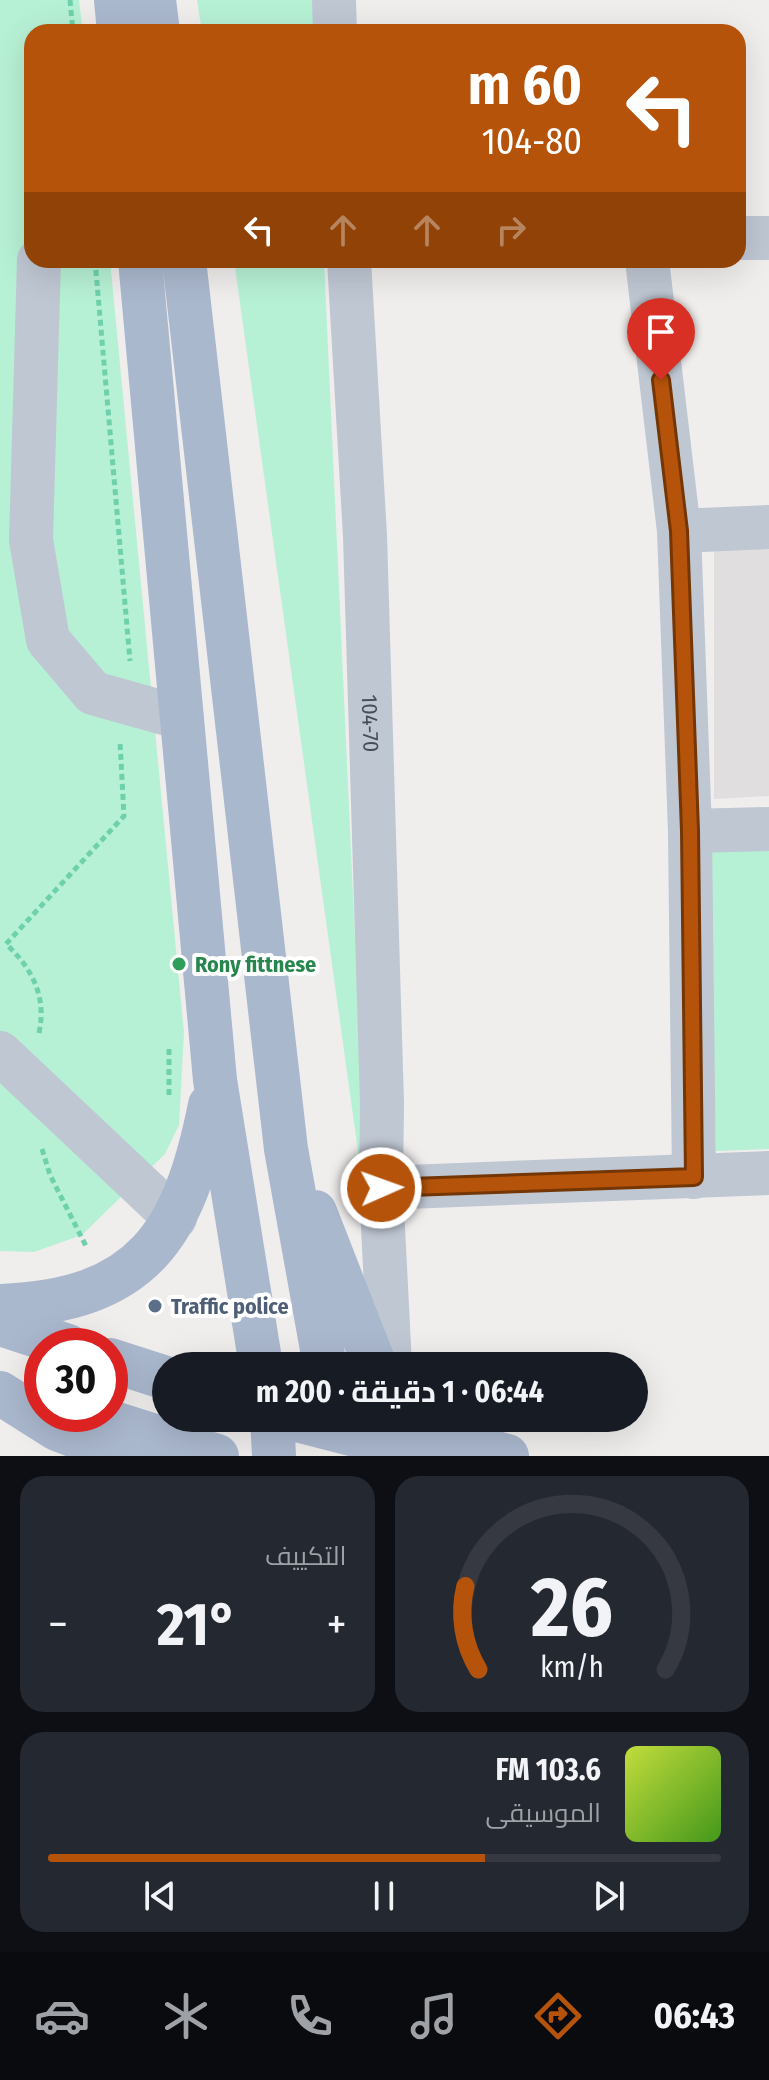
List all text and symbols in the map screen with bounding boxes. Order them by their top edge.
text: 60 m [468,52,582,119]
icon: left [610,56,714,160]
text: 104-80 [482,120,582,164]
icon: left [237,208,281,252]
icon: ahead [321,208,365,252]
icon: ahead [405,208,449,252]
icon: right [489,208,533,252]
pin [627,298,695,380]
icon: arrive [639,310,683,354]
street label: 104-70 [356,694,385,753]
place label: Rony fittnese [195,951,316,978]
marker: Rony fittnese [170,955,188,973]
position arrow [339,1146,423,1230]
place label: Traffic police [171,1293,289,1320]
marker: Traffic police [146,1297,164,1315]
speed limit sign: 30 [24,1328,128,1432]
text: 06:44 · 1 دقيقة · 200 m [256,1374,544,1410]
text: التكييف [265,1541,347,1572]
text: 26 [530,1558,613,1658]
text: 21° [157,1589,237,1661]
text: − [48,1598,68,1651]
text: + [326,1598,347,1651]
text: km/h [540,1650,604,1685]
text: 103.6 FM [495,1752,601,1788]
text: الموسيقى [486,1798,601,1829]
icon: previous [138,1874,182,1918]
icon: pause [362,1874,406,1918]
icon: next [587,1874,631,1918]
icon: car [34,1988,90,2044]
icon: climate [158,1988,214,2044]
icon: phone [282,1988,338,2044]
icon: music [406,1988,462,2044]
icon: directions [530,1988,586,2044]
text: 06:43 [653,1994,735,2038]

